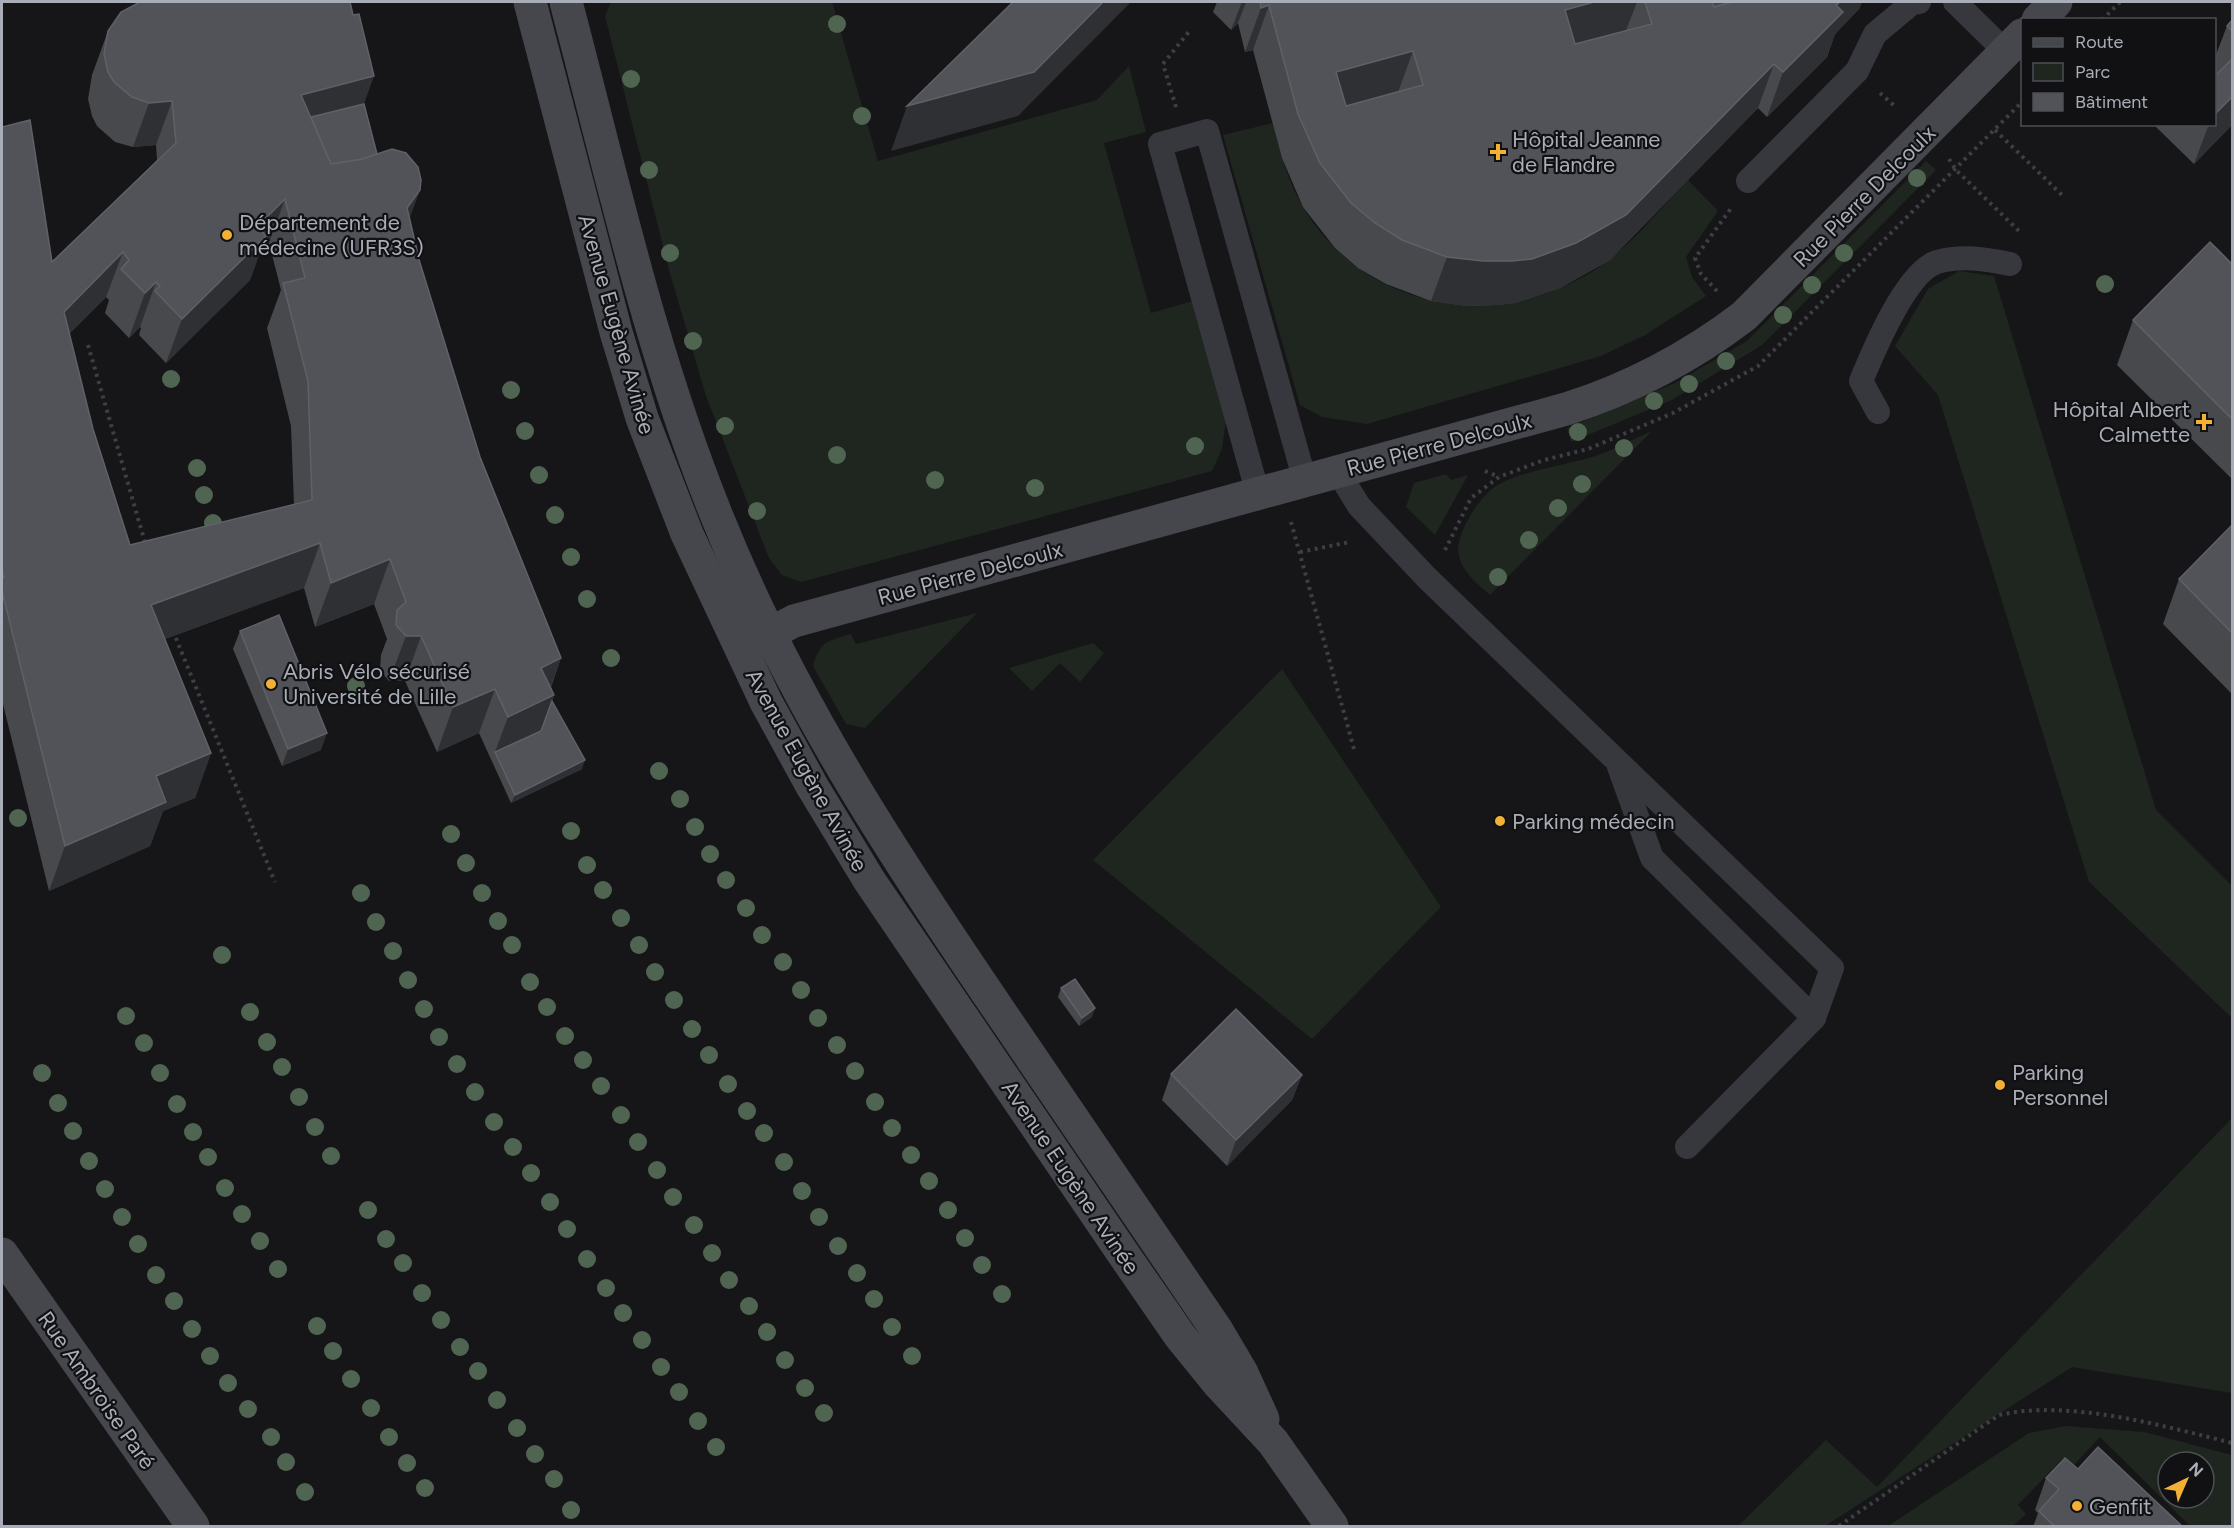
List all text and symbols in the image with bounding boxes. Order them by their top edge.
legend [2021,18,2216,126]
text: Route [2075,31,2124,53]
text: Parc [2075,61,2111,83]
text: Bâtiment [2075,91,2148,113]
street label: Rue Pierre Delcoulx [1788,119,1941,273]
place label: Hôpital Jeanne de Flandre [1512,126,1660,178]
marker: Hôpital Jeanne de Flandre [1489,143,1507,161]
place label: Département de médecine (UFR3S) [239,209,424,261]
street label: Avenue Eugène Avinée [572,211,661,437]
marker: Département de médecine (UFR3S) [220,228,234,242]
place label: Hôpital Albert Calmette [2052,396,2190,448]
street label: Rue Pierre Delcoulx [1344,407,1535,482]
marker: Hôpital Albert Calmette [2195,413,2213,431]
street label: Rue Pierre Delcoulx [875,536,1066,611]
place label: Abris Vélo sécurisé Université de Lille [283,658,470,710]
street label: Avenue Eugène Avinée [740,664,873,876]
marker: Abris Vélo sécurisé Université de Lille [264,677,278,691]
place label: Parking médecin [1512,808,1675,835]
marker: Parking médecin [1493,814,1507,828]
place label: Parking Personnel [2012,1059,2108,1111]
street label: Avenue Eugène Avinée [996,1076,1145,1279]
marker: Parking Personnel [1993,1078,2007,1092]
street label: Rue Ambroise Paré [32,1306,161,1474]
north arrow [2156,1450,2216,1510]
text: N [2185,1458,2207,1481]
place label: Genfit [2089,1493,2152,1520]
marker: Genfit [2070,1499,2084,1513]

